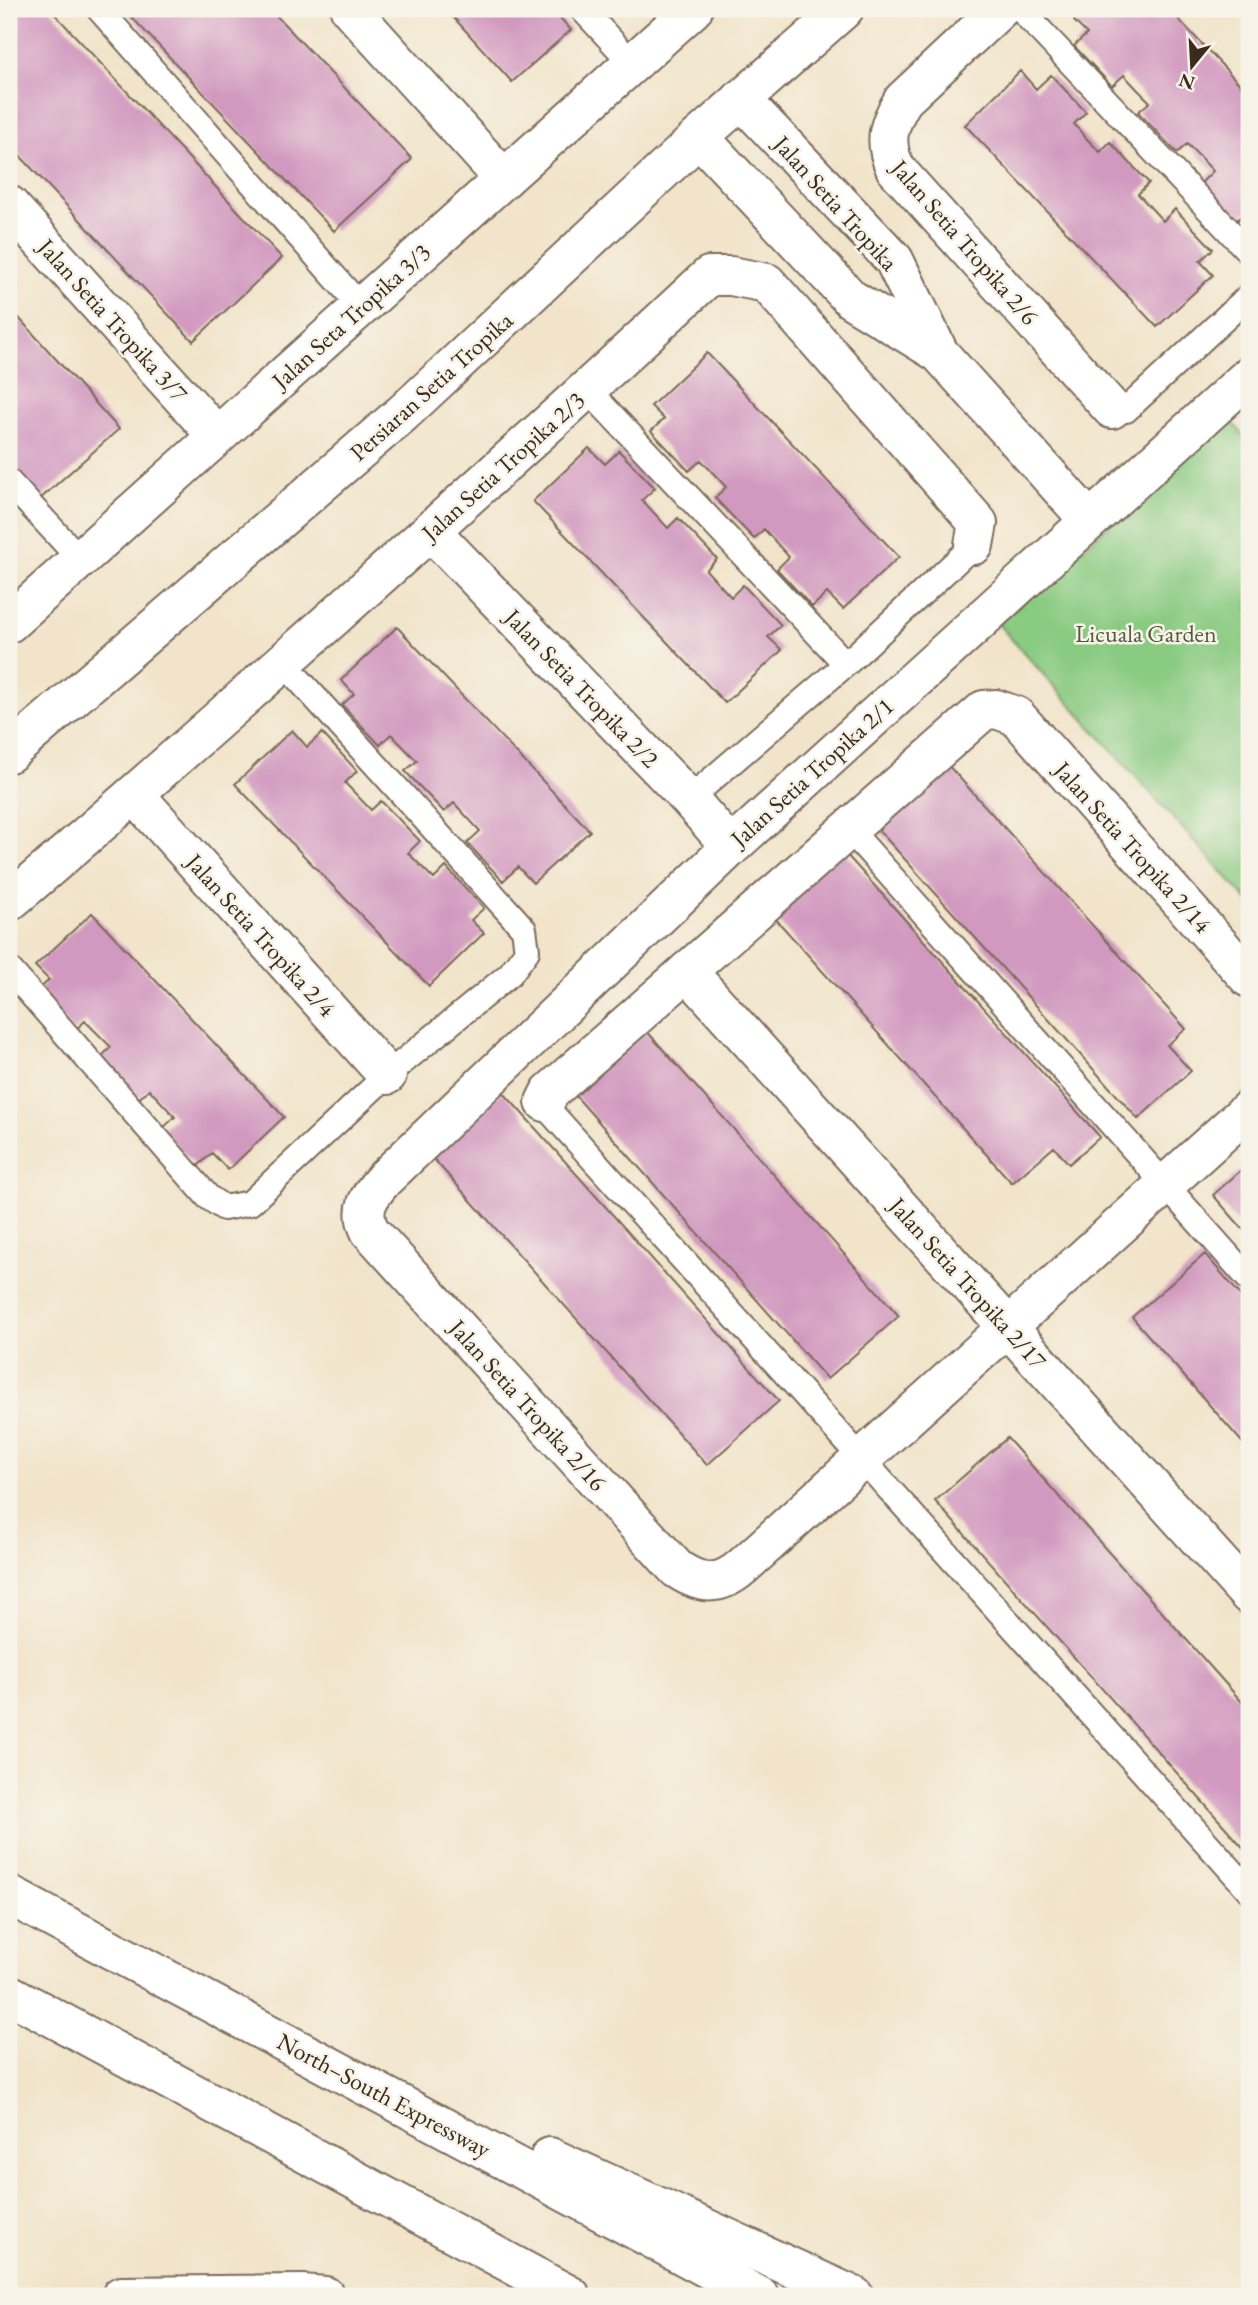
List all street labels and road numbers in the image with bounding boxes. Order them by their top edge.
street label: Jalan Setia Tropika [766,127,905,277]
street label: Jalan Setia Tropika 2/6 [883,151,1045,331]
street label: Jalan Setia Tropika 3/7 [30,230,195,408]
street label: Jalan Seta Tropika 3/3 [264,237,437,397]
street label: Persiaran Setia Tropika [343,304,519,467]
street label: Jalan Setia Tropika 2/3 [413,385,591,549]
street label: Jalan Setia Tropika 2/2 [497,601,666,774]
street label: Jalan Setia Tropika 2/1 [722,691,900,855]
street label: Jalan Setia Tropika 2/14 [1046,753,1219,940]
street label: Jalan Setia Tropika 2/4 [178,845,343,1023]
street label: Jalan Setia Tropika 2/17 [881,1189,1054,1376]
street label: Jalan Setia Tropika 2/16 [441,1311,613,1497]
street label: North–South Expressway [272,2026,497,2165]

